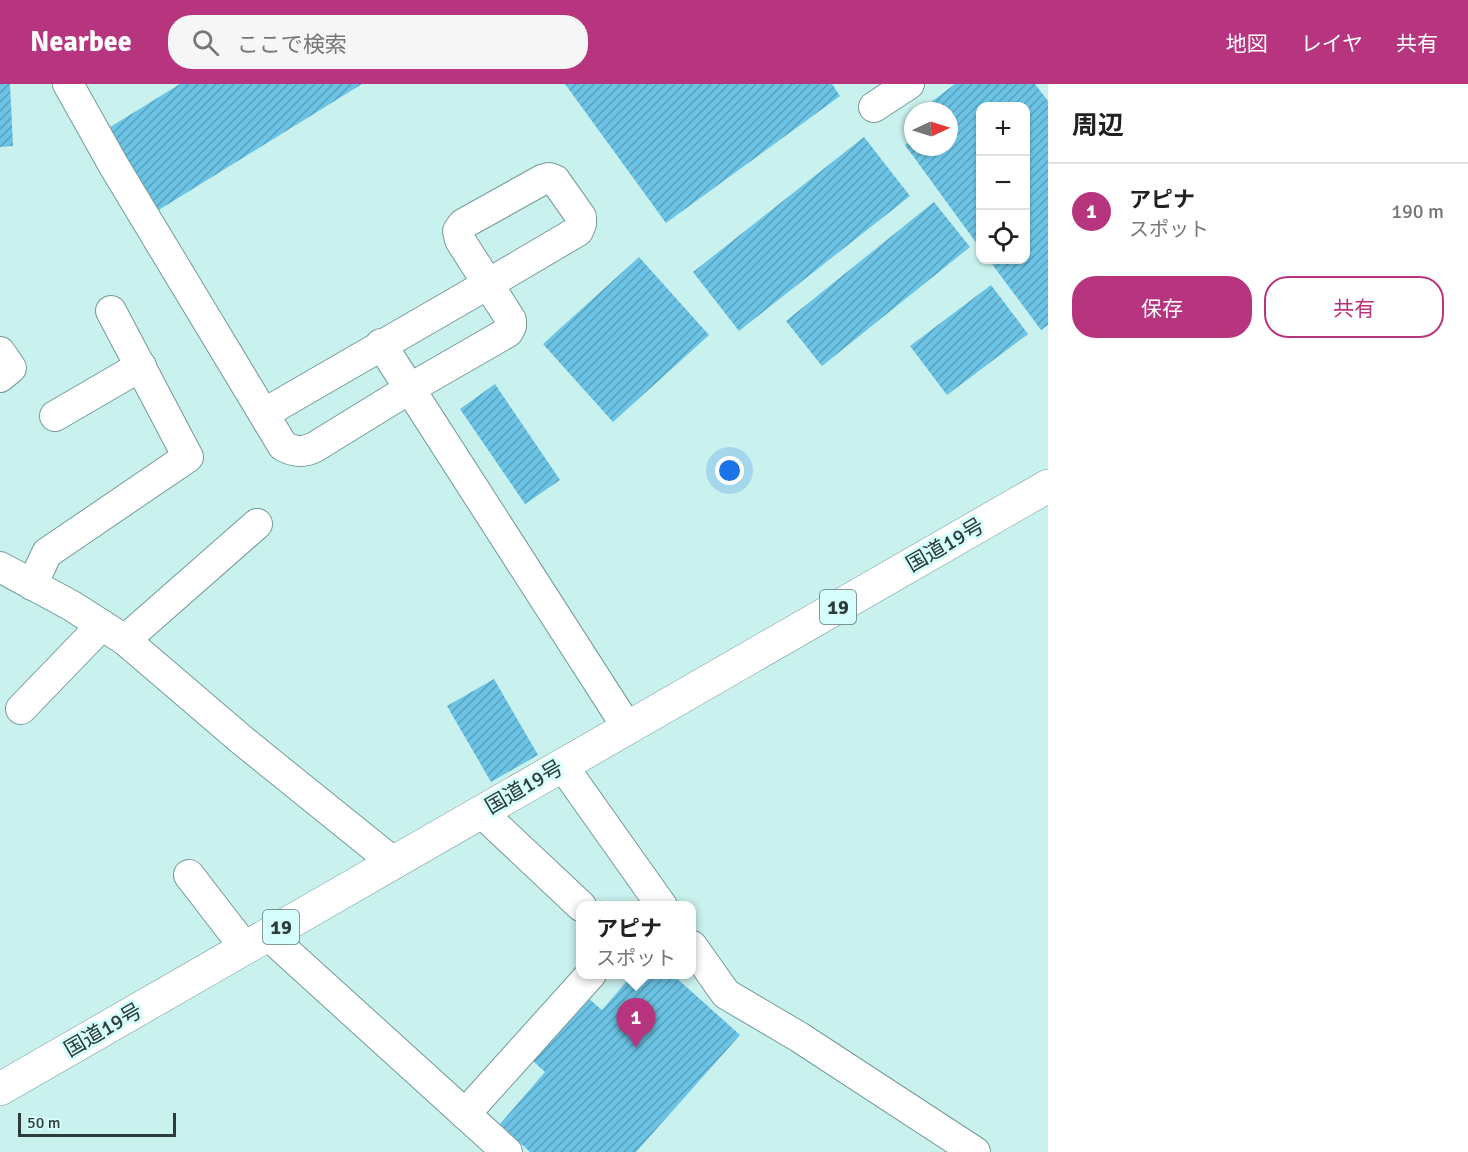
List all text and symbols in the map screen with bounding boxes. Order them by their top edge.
search box [168,15,588,69]
text: Nearbee [30,25,132,59]
icon: search [189,26,222,59]
text: ここで検索 [237,31,347,58]
text: 地図 [1226,31,1268,57]
text: レイヤ [1301,31,1363,57]
text: 共有 [1396,31,1438,57]
north arrow [904,102,958,156]
map controls [976,102,1030,264]
button: + [976,102,1030,156]
text: 周辺 [1072,110,1124,142]
button: − [976,156,1030,210]
text: アピナ [1129,186,1195,213]
text: 1 [1086,199,1097,224]
text: 190 m [1391,199,1444,224]
button: locate [976,210,1030,264]
text: スポット [1129,217,1209,242]
button: 保存 [1072,276,1252,338]
button: 共有 [1264,276,1444,338]
your location [715,456,744,485]
street label: 国道19号 [901,512,989,578]
road number: 19 [820,590,856,624]
street label: 国道19号 [480,754,568,820]
popup [576,901,696,979]
road number: 19 [263,910,299,944]
text: アピナ [596,915,662,942]
text: スポット [596,946,676,971]
street label: 国道19号 [59,997,147,1063]
pin: 1 [616,998,656,1048]
scale bar [18,1110,176,1138]
text: 50 m [27,1113,61,1133]

